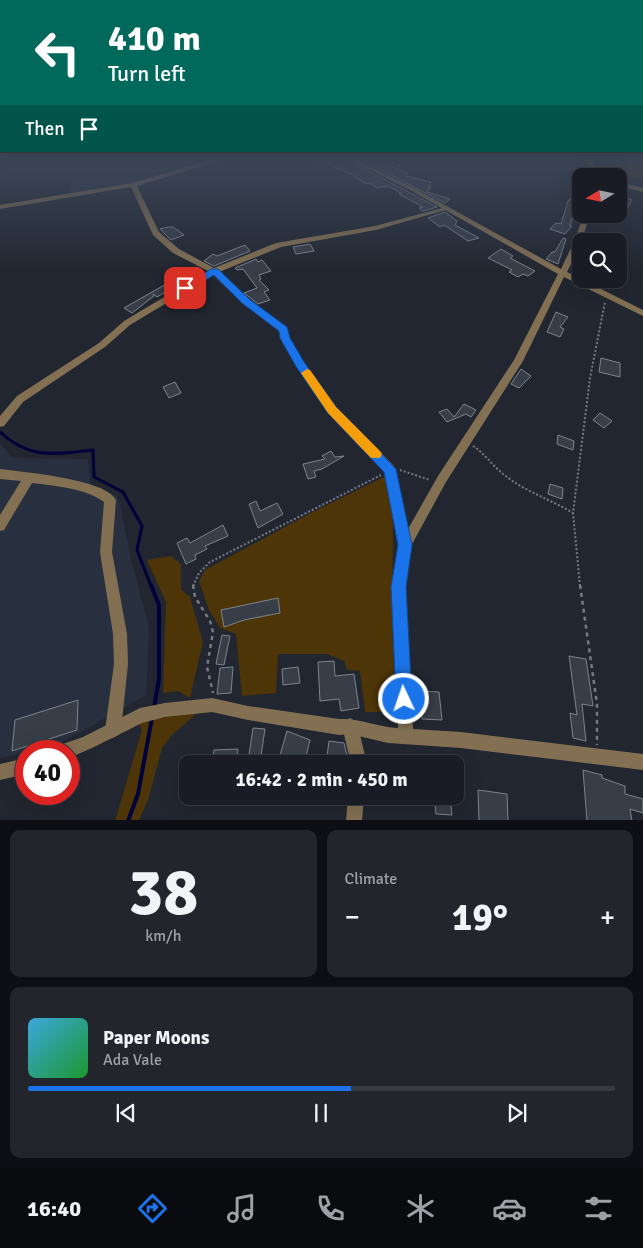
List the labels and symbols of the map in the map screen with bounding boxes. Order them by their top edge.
north arrow [572,168,628,222]
pin [164,267,206,309]
position arrow [377,672,429,724]
speed limit sign: 40 [15,740,80,805]

